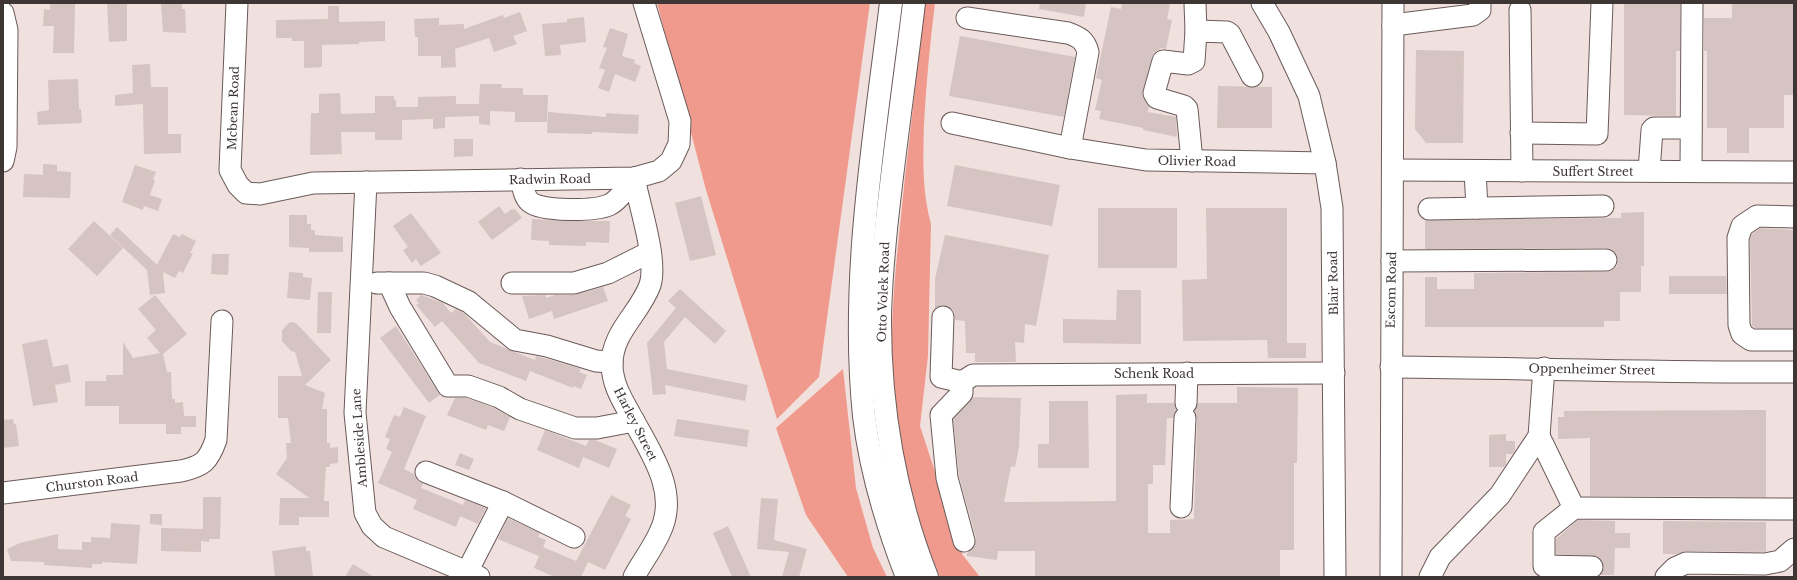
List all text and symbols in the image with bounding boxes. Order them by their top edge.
street label: Mcbean Road [224,66,242,150]
street label: Olivier Road [1158,153,1236,169]
street label: Suffert Street [1552,164,1634,179]
street label: Radwin Road [509,171,591,187]
street label: Otto Volek Road [874,241,892,343]
street label: Blair Road [1325,251,1341,315]
street label: Escom Road [1383,252,1399,328]
street label: Oppenheimer Street [1529,360,1656,378]
street label: Schenk Road [1114,366,1194,381]
street label: Harley Street [611,385,661,464]
street label: Ambleside Lane [348,388,370,489]
street label: Churston Road [45,469,139,495]

